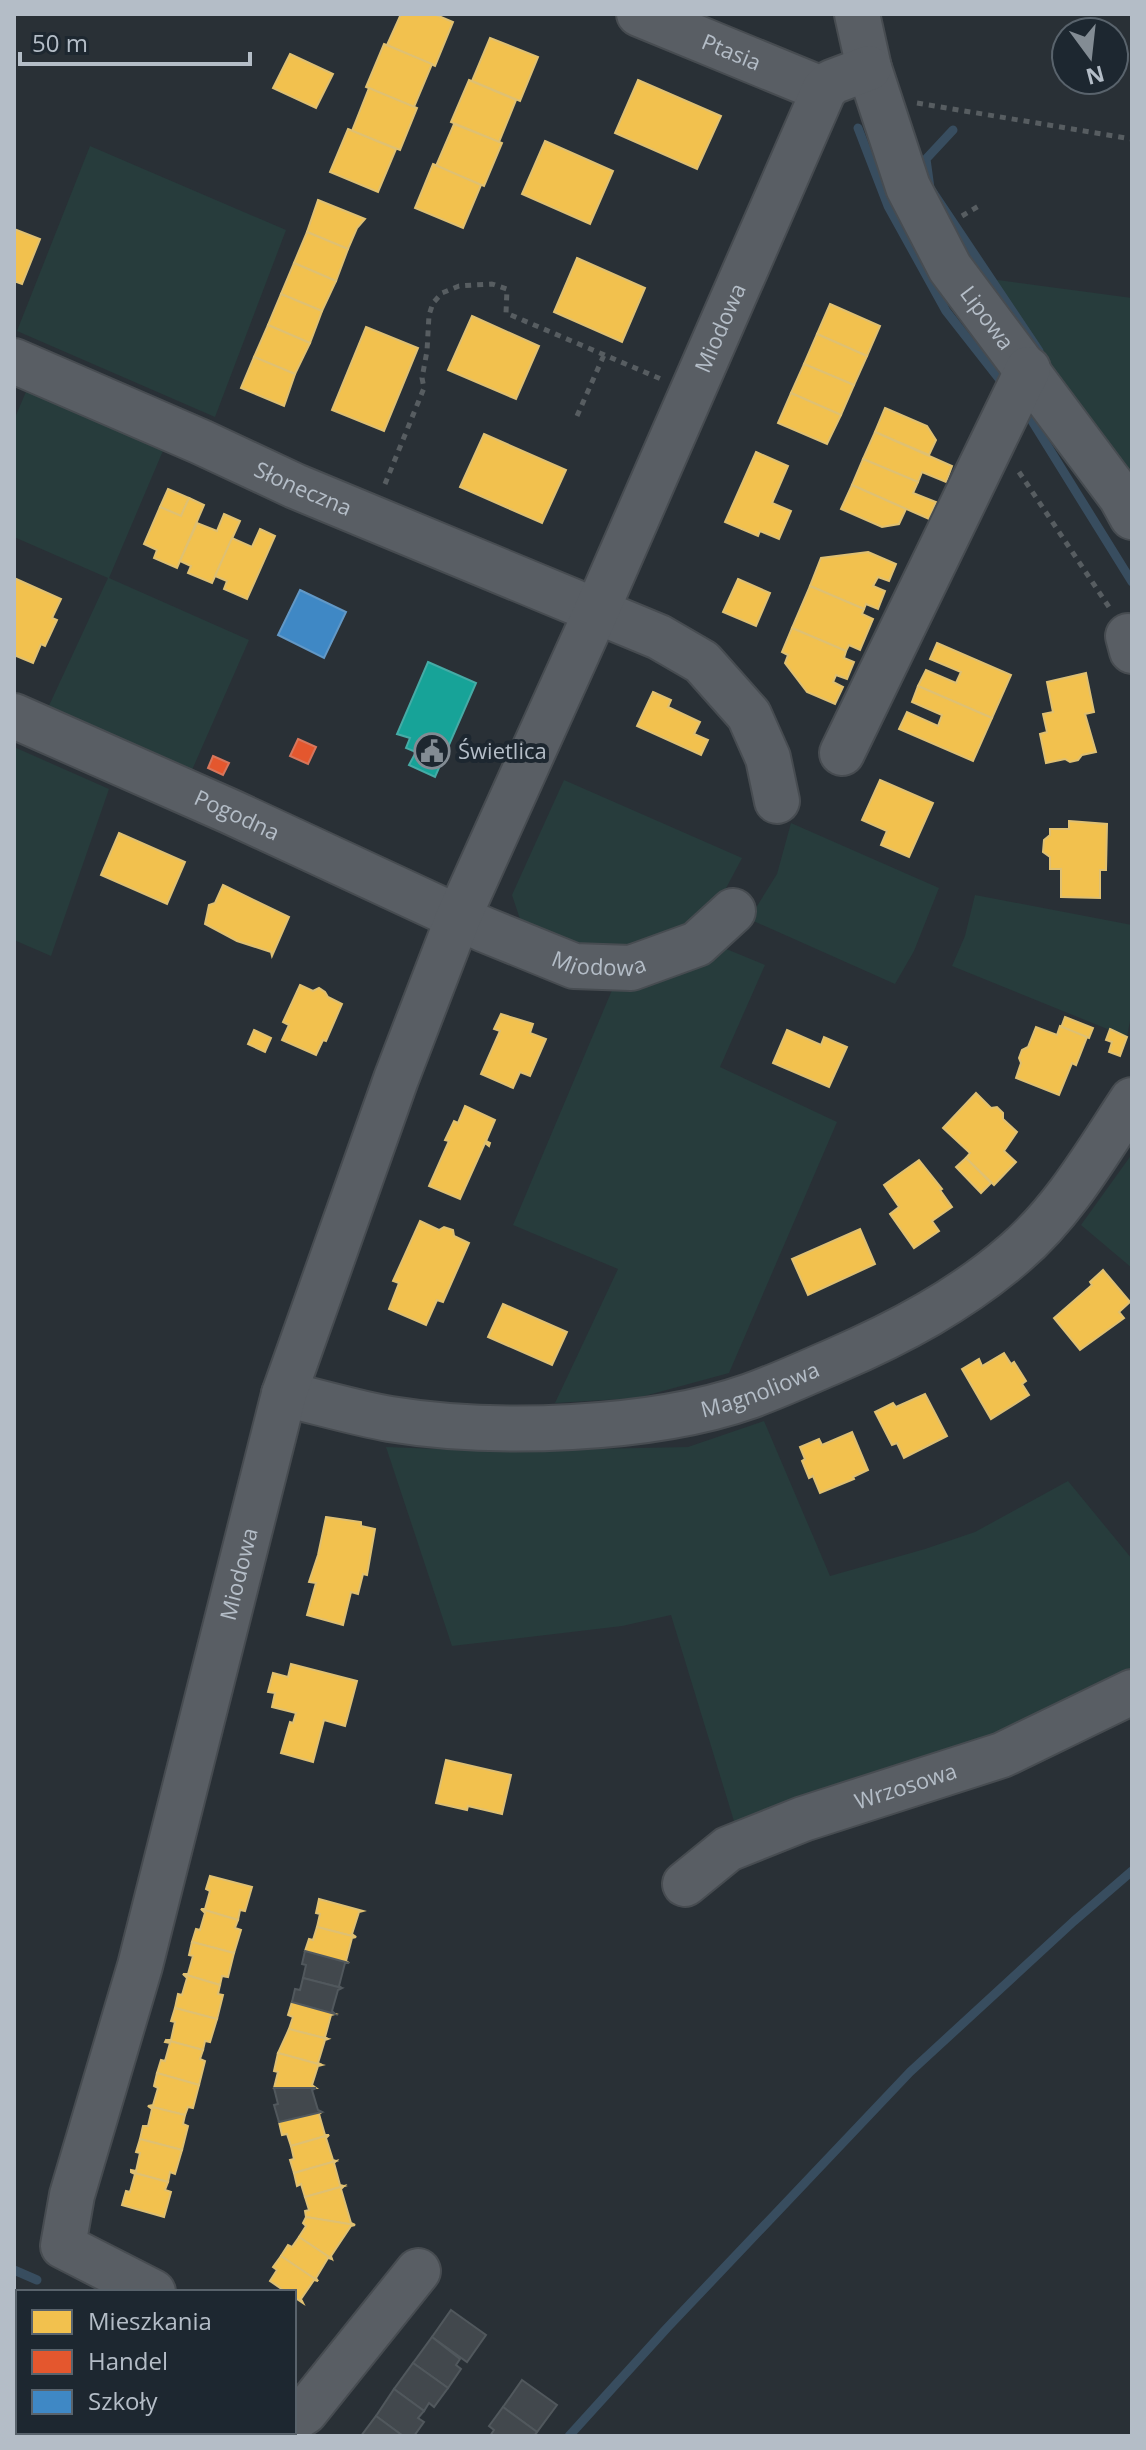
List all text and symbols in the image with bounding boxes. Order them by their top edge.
scale bar [20,16,250,66]
north arrow [1050,16,1130,96]
street label: Ptasia [698,25,766,77]
text: 50 m [32,26,88,59]
text: N [1083,59,1108,93]
street label: Miodowa [686,278,752,377]
street label: Lipowa [954,279,1022,355]
street label: Słoneczna [250,453,357,522]
public building icon: Świetlica [413,732,451,770]
place label: Świetlica [458,735,547,765]
street label: Pogodna [190,782,285,847]
street label: Miodowa [548,943,650,982]
street label: Magnoliowa [697,1353,824,1424]
street label: Miodowa [212,1524,264,1623]
street label: Wrzosowa [850,1755,960,1816]
legend [16,2290,296,2434]
text: Mieszkania [88,2304,212,2337]
text: Handel [88,2344,168,2377]
text: Szkoły [88,2384,159,2417]

